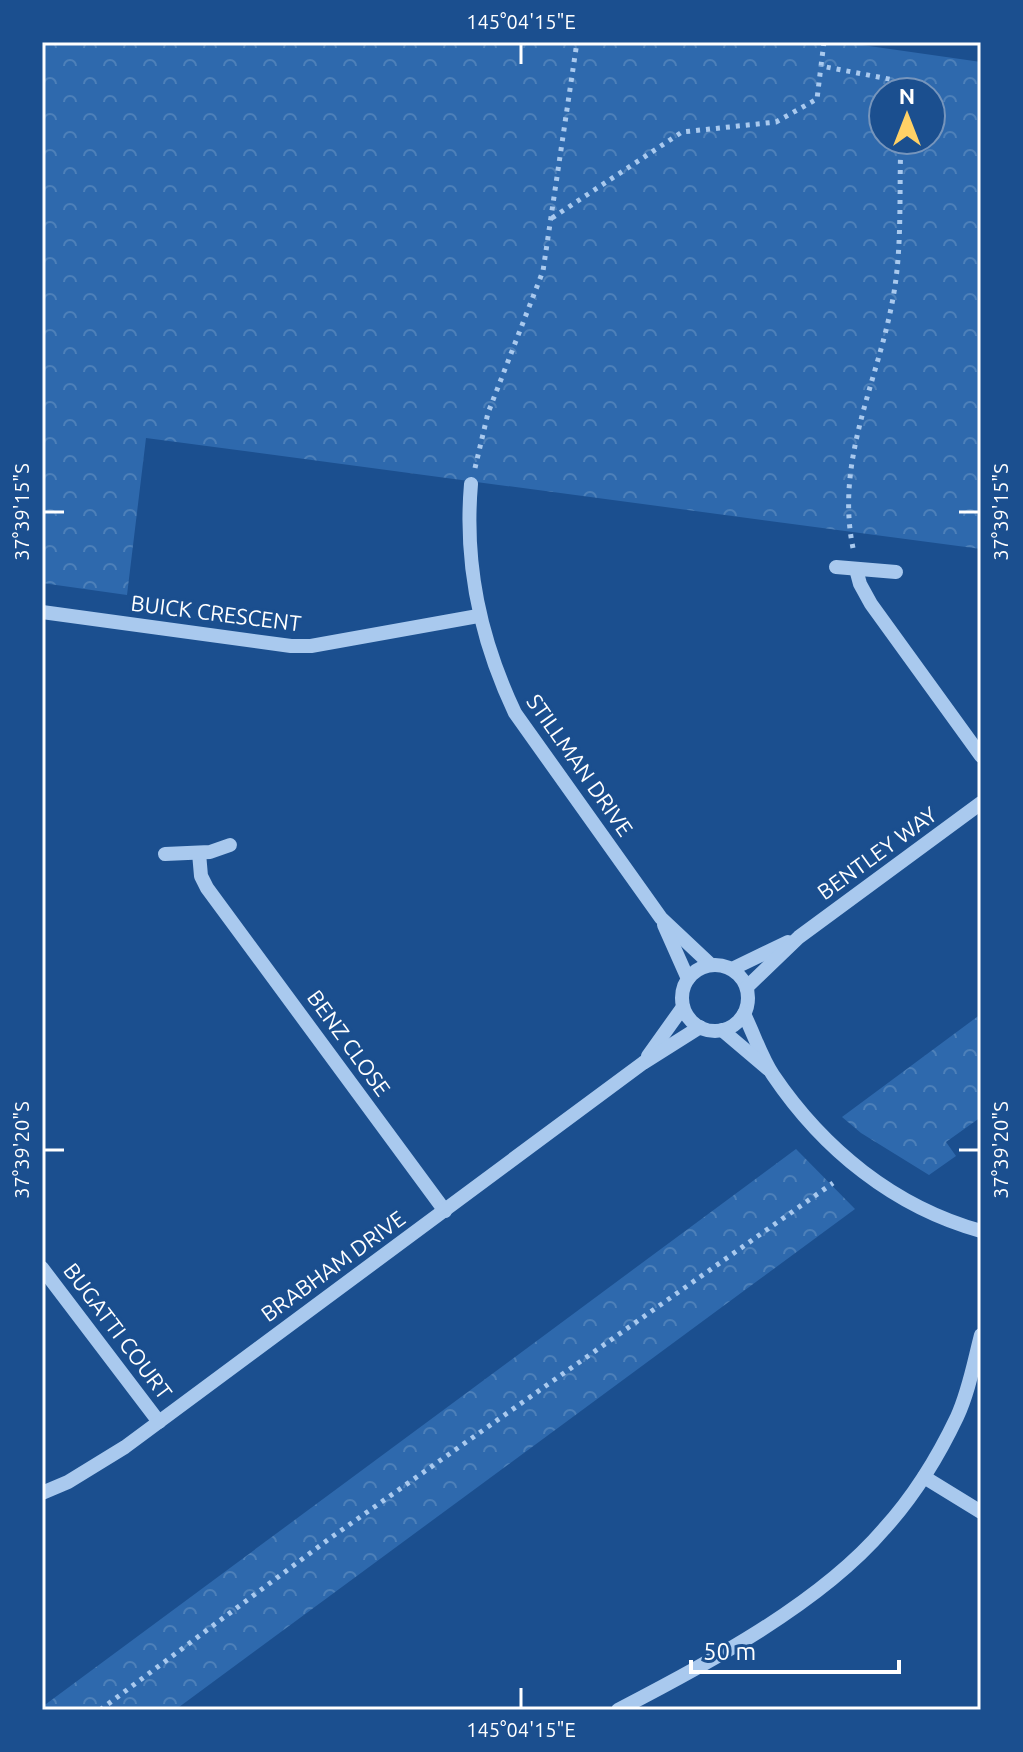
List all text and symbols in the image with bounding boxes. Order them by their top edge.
text: 145°04'15"E [466,10,576,33]
north arrow [867,76,947,156]
text: N [899,83,915,108]
text: 37°39'15"S [10,463,33,561]
text: 37°39'15"S [989,463,1012,561]
street label: BUICK CRESCENT [129,590,303,635]
street label: STILLMAN DRIVE [522,689,639,840]
street label: BENTLEY WAY [812,801,941,904]
street label: BENZ CLOSE [303,985,396,1100]
text: 37°39'20"S [10,1101,33,1199]
text: 37°39'20"S [989,1101,1012,1199]
street label: BRABHAM DRIVE [256,1205,409,1326]
street label: BUGATTI COURT [59,1258,178,1404]
scale bar [691,1624,899,1674]
text: 50 m [703,1638,756,1665]
text: 145°04'15"E [466,1718,576,1741]

